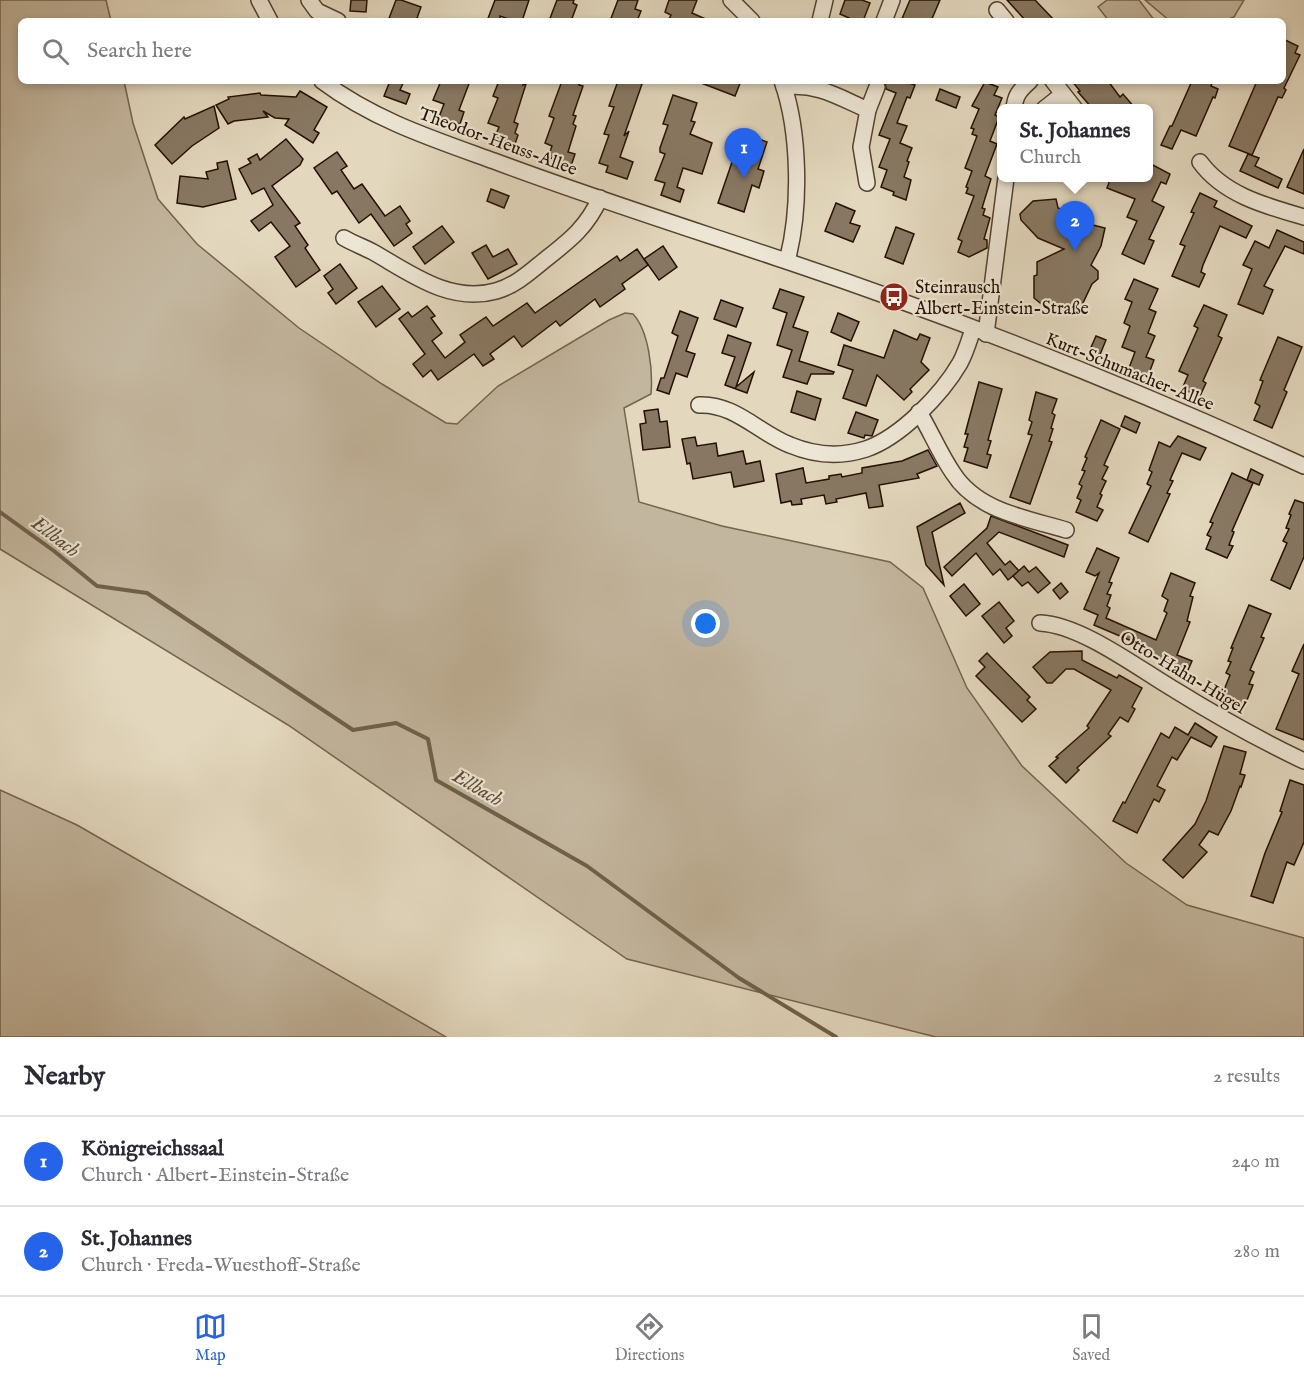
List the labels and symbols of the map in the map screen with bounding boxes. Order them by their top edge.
street label: Theodor-Heuss-Allee [415,103,580,182]
pin: 1 [724,128,764,178]
pin: 2 [1056,202,1094,251]
place label: Steinrausch Albert-Einstein-Straße [914,277,1089,321]
bus stop icon: Steinrausch Albert-Einstein-Straße [878,281,910,313]
street label: Kurt-Schumacher-Allee [1042,328,1217,417]
water label: Ellbach [25,510,85,564]
your location [691,609,720,638]
street label: Otto-Hahn-Hügel [1115,626,1250,720]
water label: Ellbach [447,764,507,813]

